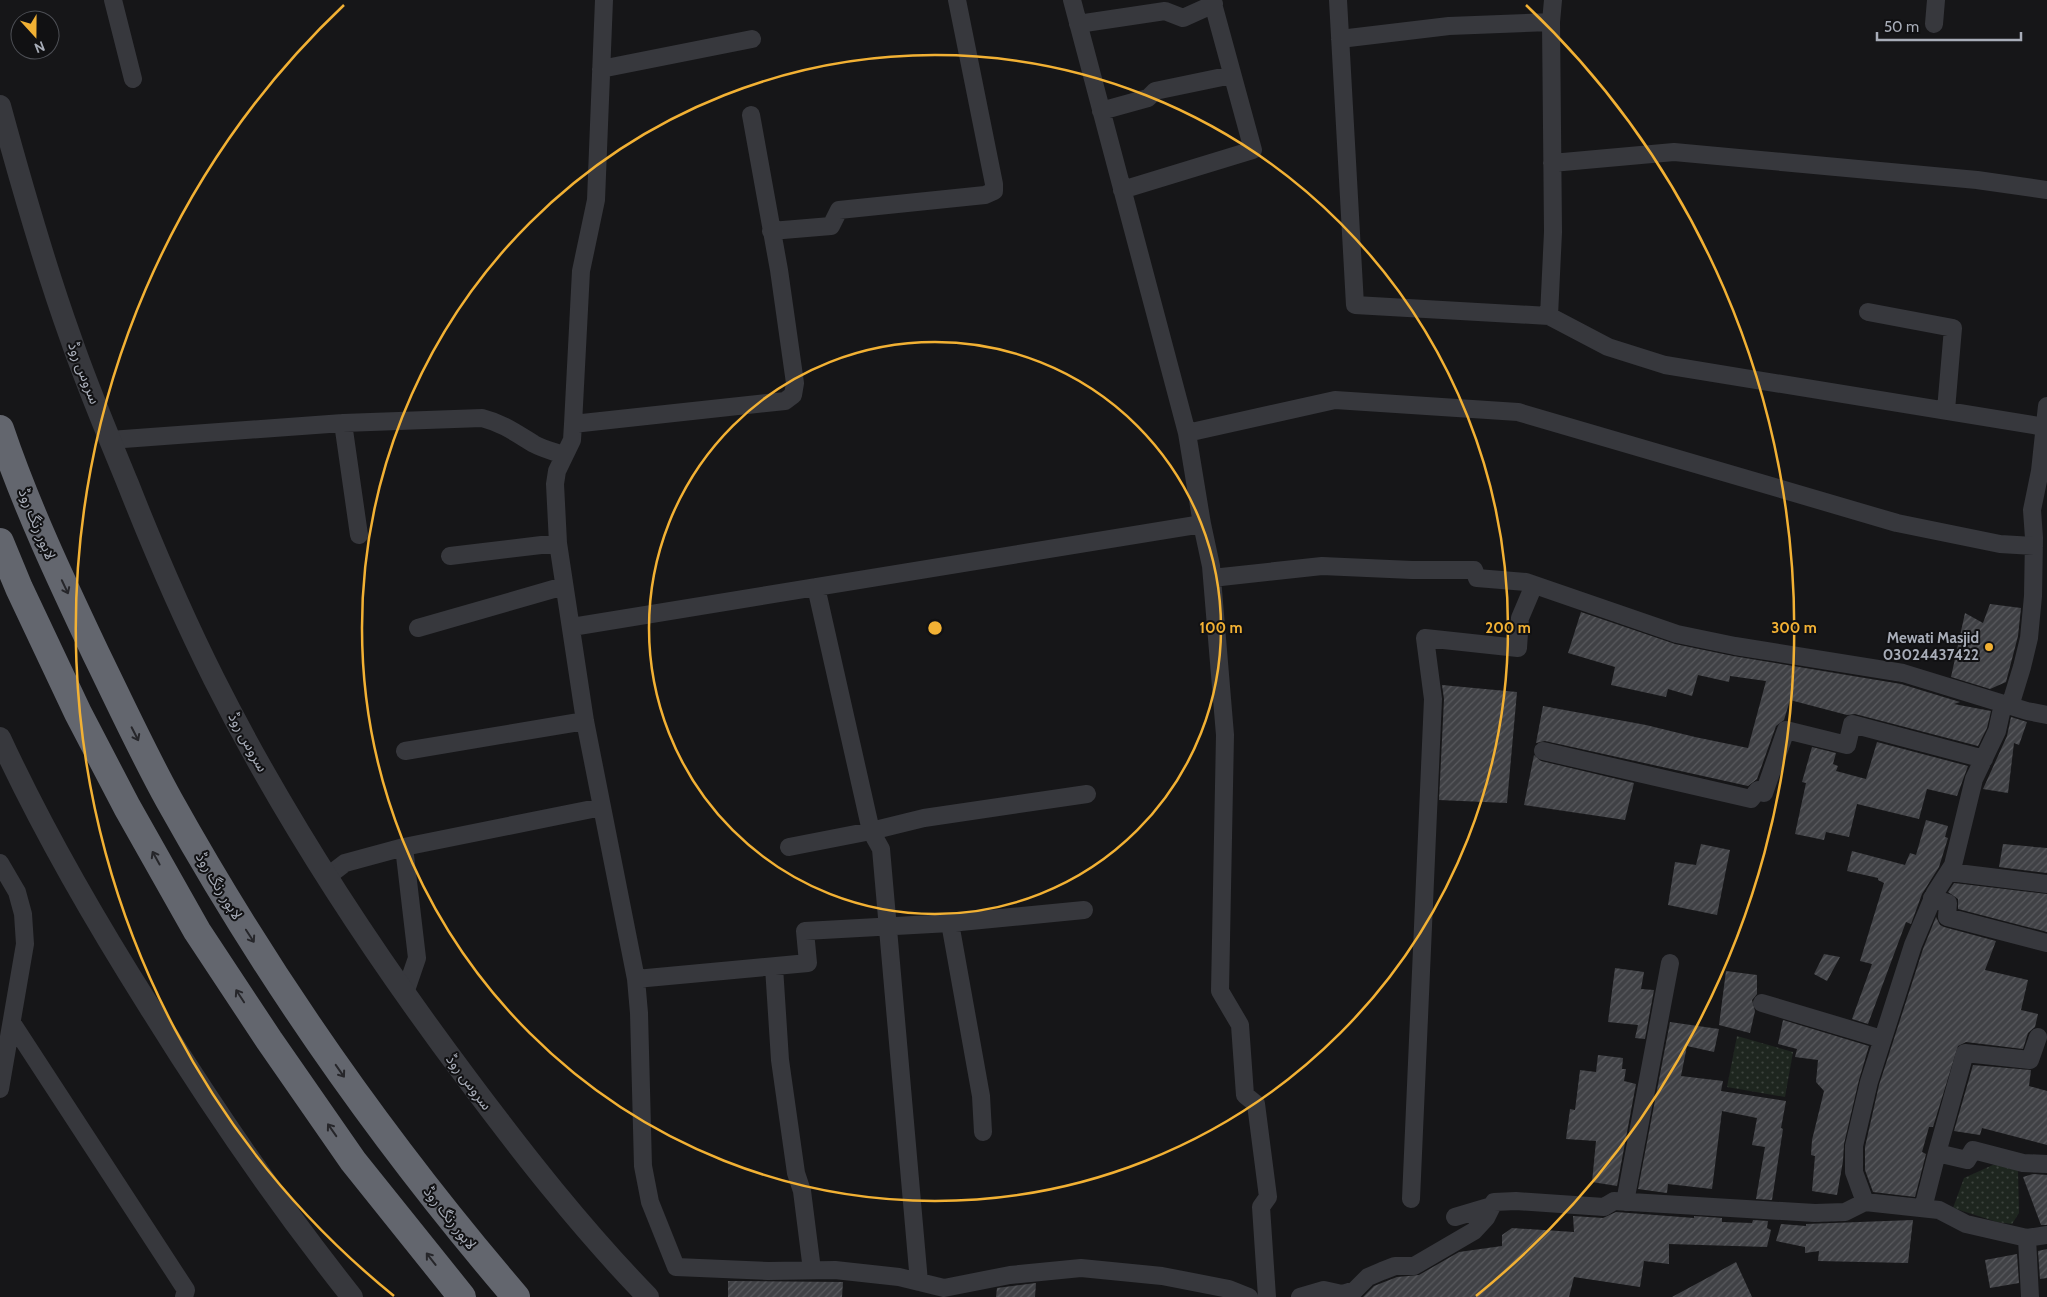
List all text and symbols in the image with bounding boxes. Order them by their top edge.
north arrow [10,10,60,60]
scale bar [1877,10,2021,42]
text: 50 m [1884,18,1919,36]
text: N [32,37,48,57]
street label: سروس روڈ [64,339,104,407]
street label: لاہور رنگ روڈ [15,486,59,562]
one-way arrow [60,580,70,595]
centre of rings [926,619,944,637]
text: 100 m [1199,619,1243,637]
text: 200 m [1485,619,1531,637]
text: 300 m [1771,619,1817,637]
place label: Mewati Masjid 03024437422 [1883,629,1979,664]
marker: Mewati Masjid 03024437422 [1983,641,1995,653]
street label: سروس روڈ [224,709,272,775]
one-way arrow [131,726,141,741]
street label: لاہور رنگ روڈ [192,849,246,923]
one-way arrow [151,850,161,865]
one-way arrow [245,928,255,942]
one-way arrow [235,990,245,1004]
street label: سروس روڈ [442,1051,496,1114]
one-way arrow [335,1064,345,1078]
one-way arrow [327,1124,337,1138]
street label: لاہور رنگ روڈ [420,1183,480,1253]
one-way arrow [426,1252,436,1266]

